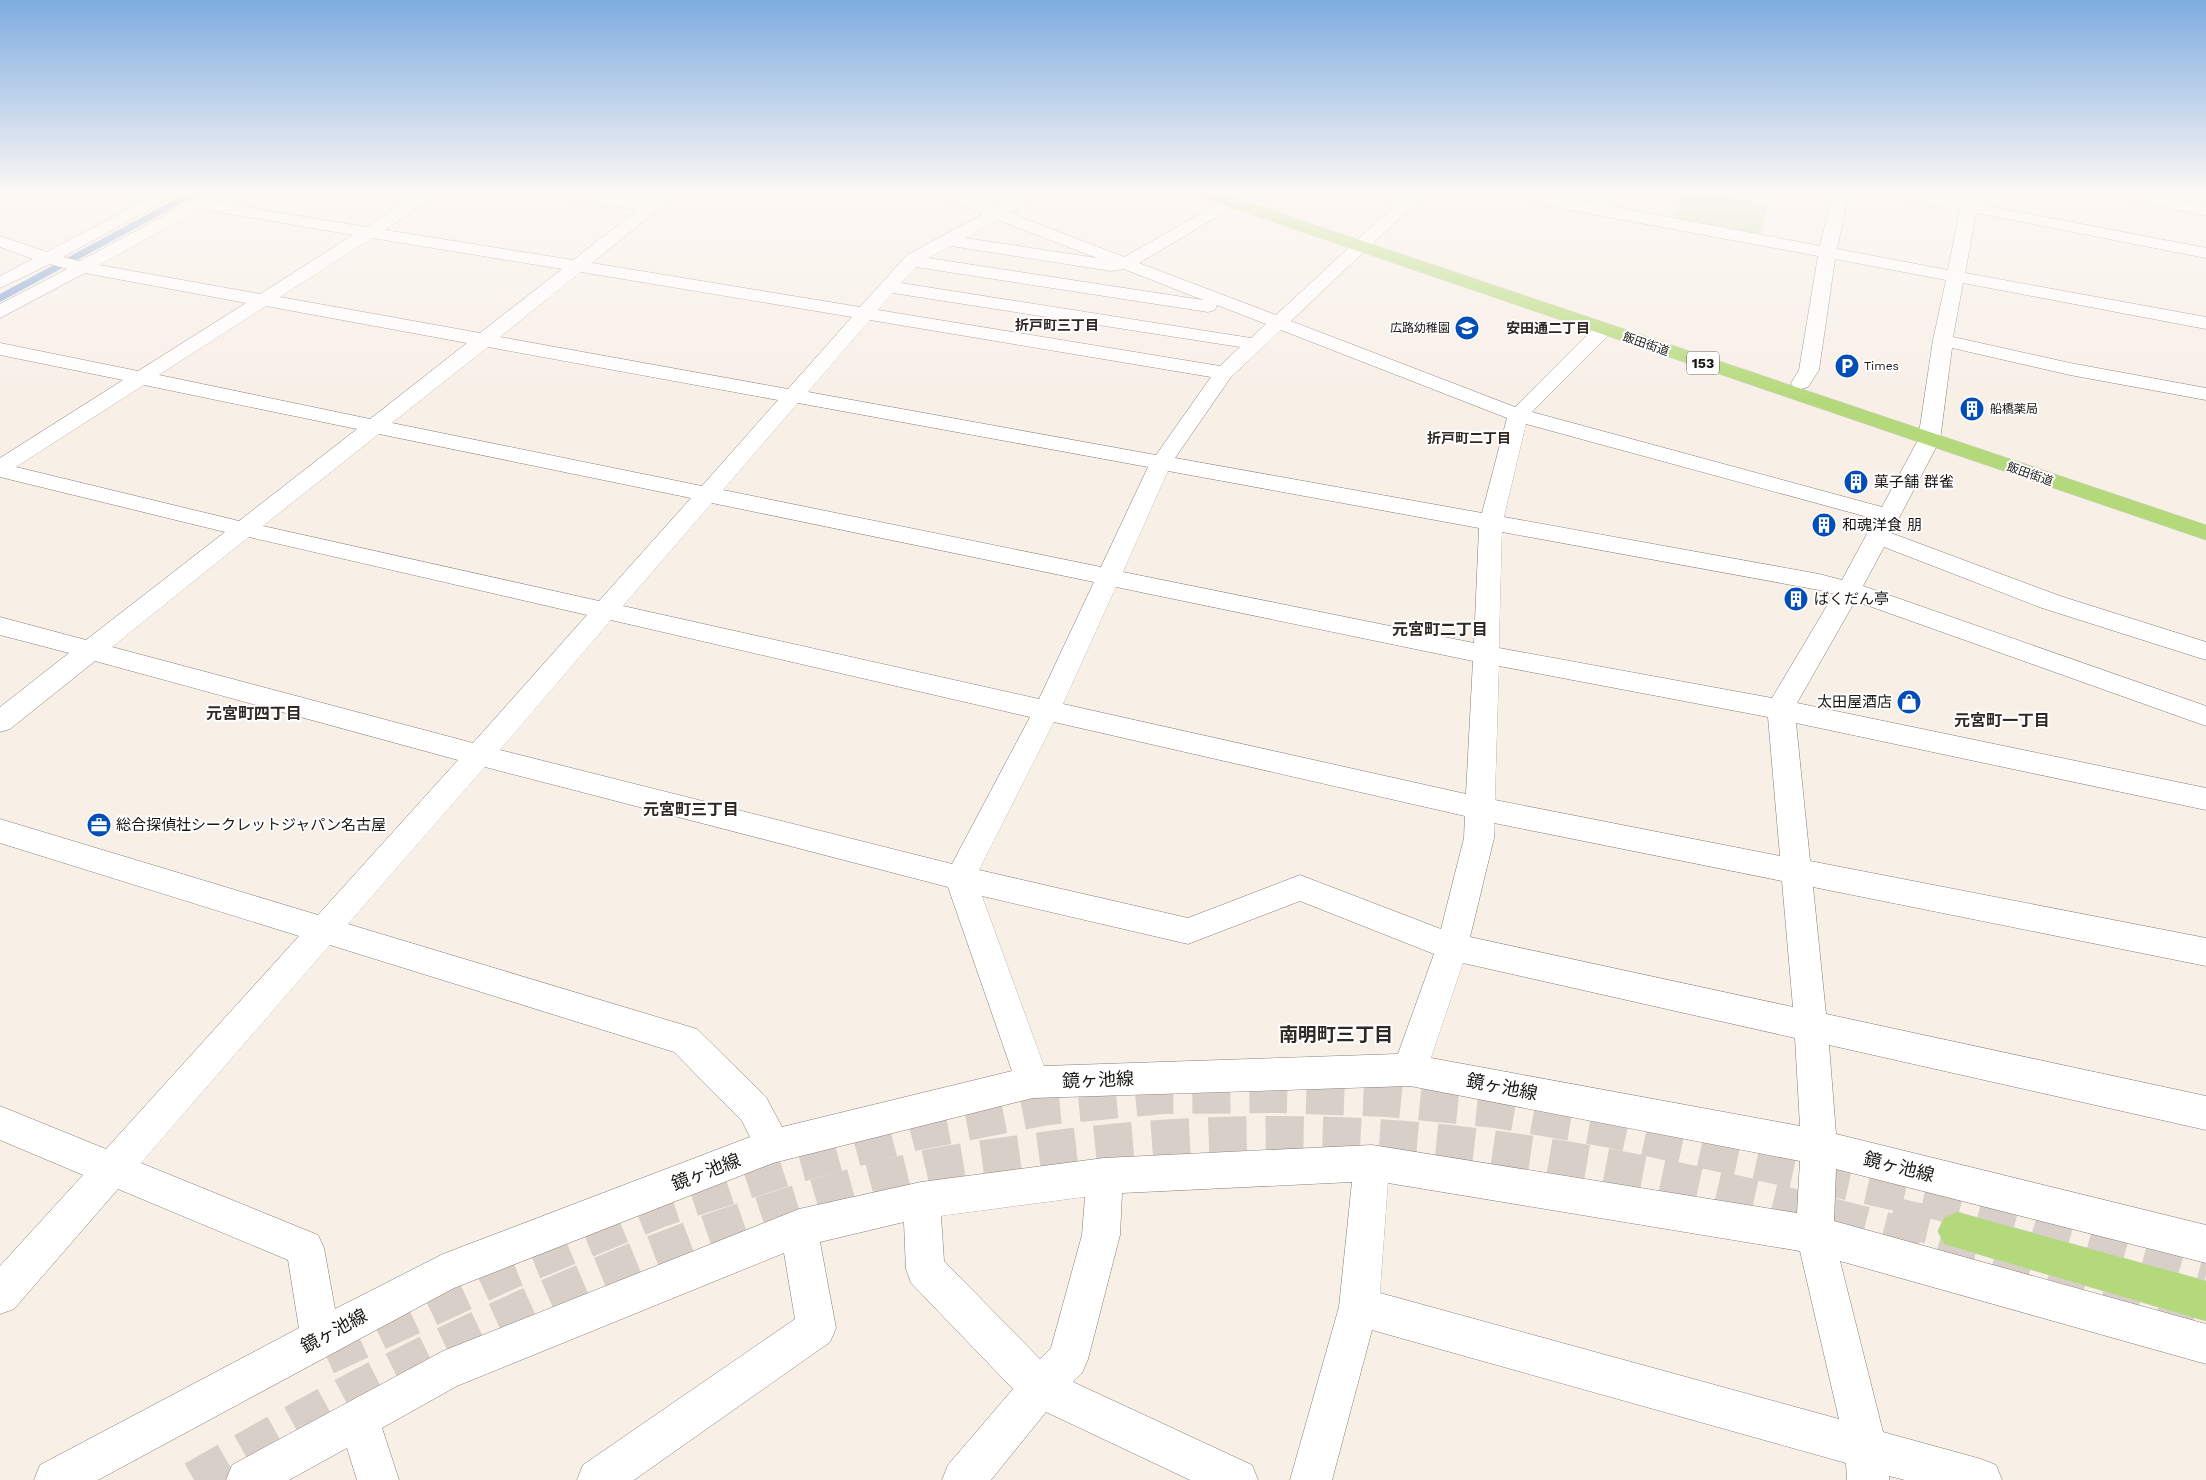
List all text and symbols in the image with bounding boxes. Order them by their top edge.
school or university icon: 広路幼稚園 [1454,315,1480,341]
district label: 折戸町三丁目 [1015,317,1099,333]
district label: 安田通二丁目 [1506,320,1590,336]
place label: 広路幼稚園 [1390,321,1450,335]
street label: 飯田街道 [1621,330,1671,358]
road number: 153 [1687,352,1719,374]
parking icon: Times [1834,353,1860,379]
place label: Times [1864,359,1899,373]
building icon: 船橋薬局 [1959,396,1985,422]
place label: 船橋薬局 [1990,402,2038,416]
district label: 折戸町二丁目 [1427,430,1511,446]
street label: 飯田街道 [2005,460,2055,488]
building icon: 菓子舗 群雀 [1843,469,1869,495]
place label: 菓子舗 群雀 [1874,473,1954,491]
building icon: 和魂洋食 朋 [1811,512,1837,538]
place label: 和魂洋食 朋 [1842,516,1922,534]
building icon: ばくだん亭 [1783,586,1809,612]
place label: ばくだん亭 [1814,590,1889,608]
district label: 元宮町二丁目 [1392,620,1488,639]
shop icon: 太田屋酒店 [1896,689,1922,715]
place label: 太田屋酒店 [1817,693,1892,711]
district label: 元宮町四丁目 [206,704,302,723]
district label: 元宮町一丁目 [1954,711,2050,730]
district label: 元宮町三丁目 [643,800,739,819]
office icon: 総合探偵社シークレットジャパン名古屋 [86,812,112,838]
place label: 総合探偵社シークレットジャパン名古屋 [116,816,386,834]
district label: 南明町三丁目 [1279,1023,1393,1046]
street label: 鏡ヶ池線 [1062,1068,1134,1091]
street label: 鏡ヶ池線 [1465,1069,1539,1104]
street label: 鏡ヶ池線 [1862,1148,1937,1185]
street label: 鏡ヶ池線 [668,1149,743,1194]
street label: 鏡ヶ池線 [297,1304,370,1357]

